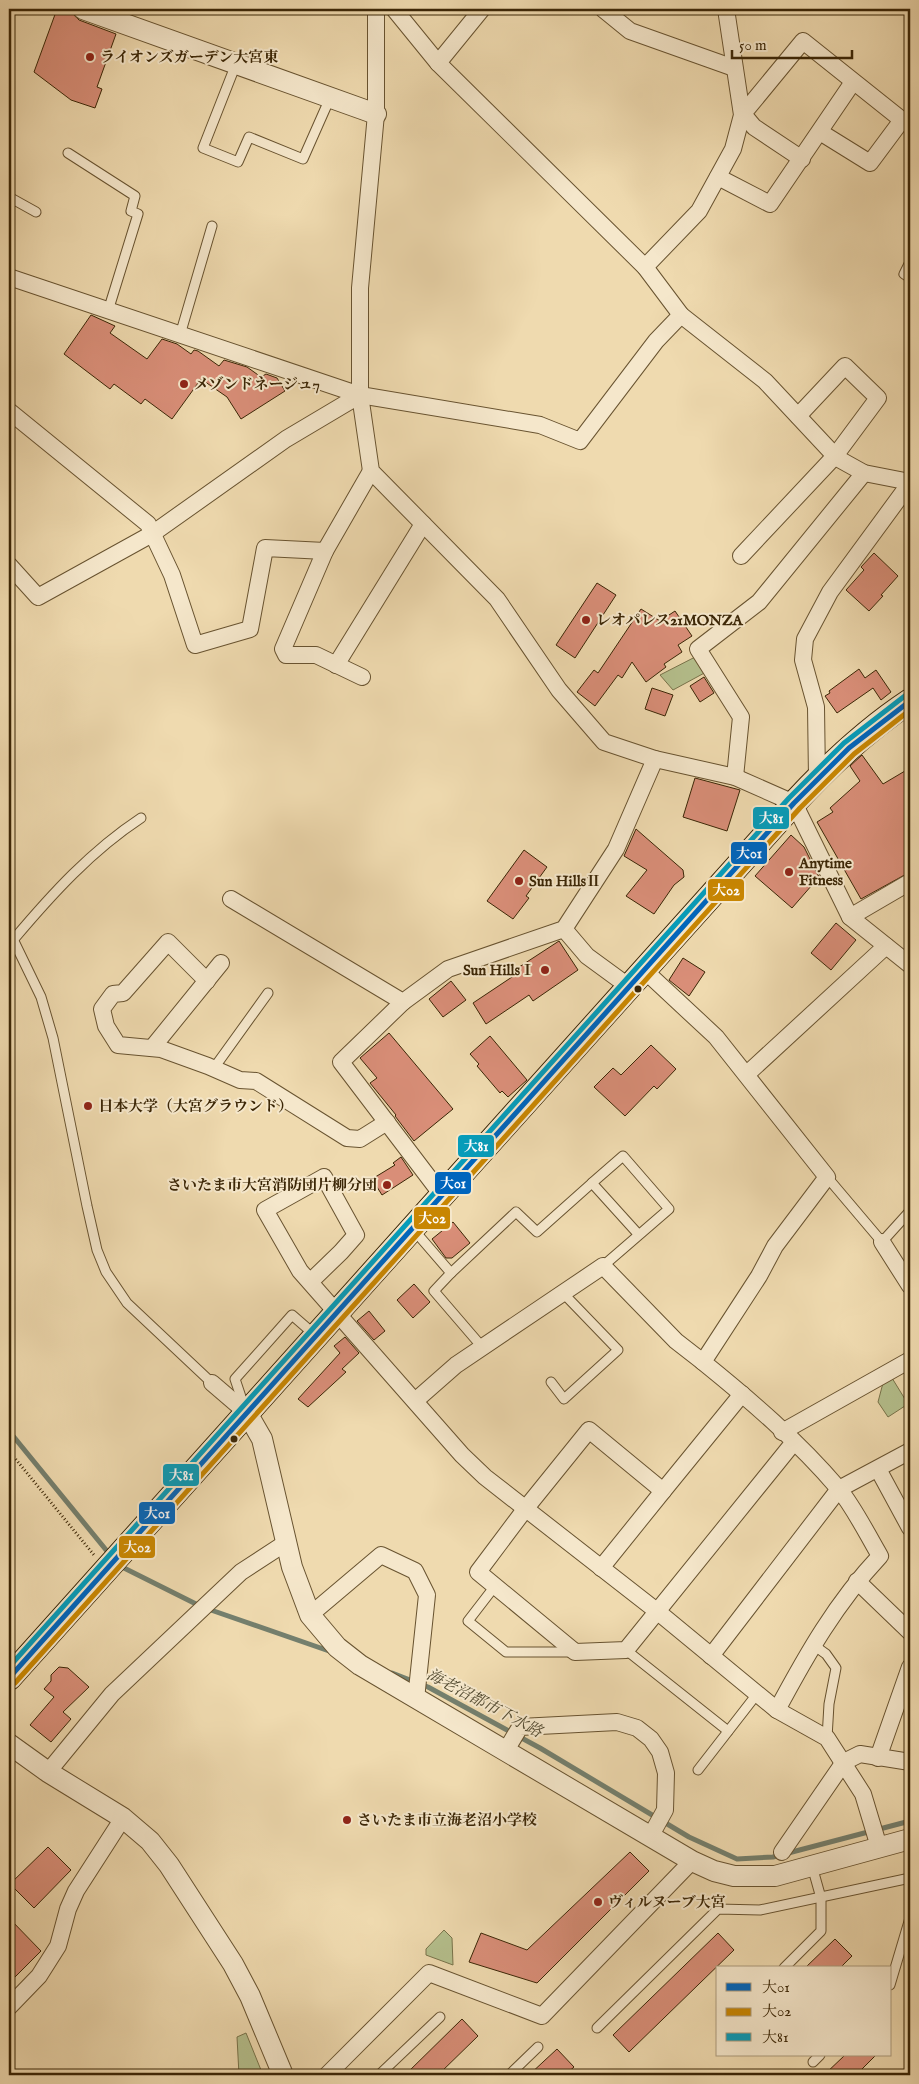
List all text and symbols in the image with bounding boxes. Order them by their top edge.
scale bar [732,28,852,60]
text: 50 m [739,36,767,55]
place label: ライオンズガーデン大宮東 [100,48,279,67]
marker: ライオンズガーデン大宮東 [84,51,96,63]
place label: メゾンドネージュ7 [194,375,320,394]
marker: メゾンドネージュ7 [178,378,190,390]
place label: レオパレス21MONZA [596,611,744,630]
marker: レオパレス21MONZA [580,614,592,626]
line badge: 大81 [752,806,790,830]
text: 大81 [759,810,783,828]
line badge: 大01 [730,841,768,865]
text: 大01 [736,845,762,863]
place label: Anytime Fitness [798,854,852,890]
marker: Anytime Fitness [783,866,795,878]
place label: Sun HillsⅡ [529,872,601,891]
marker: Sun HillsⅡ [513,875,525,887]
line badge: 大02 [707,878,745,902]
text: 大02 [712,882,740,900]
place label: Sun HillsⅠ [463,961,535,980]
marker: Sun HillsⅠ [539,964,551,976]
unlabelled marker [633,984,643,994]
place label: 日本大学（大宮グラウンド） [98,1097,293,1116]
marker: 日本大学（大宮グラウンド） [82,1100,94,1112]
line badge: 大81 [457,1134,495,1158]
text: 大81 [464,1138,488,1156]
line badge: 大01 [434,1171,472,1195]
text: 大01 [440,1175,466,1193]
place label: さいたま市大宮消防団片柳分団 [167,1176,377,1195]
marker: さいたま市大宮消防団片柳分団 [381,1179,393,1191]
line badge: 大02 [413,1206,451,1230]
text: 大02 [418,1210,446,1228]
unlabelled marker [229,1434,239,1444]
line badge: 大81 [162,1463,200,1487]
text: 大81 [169,1467,193,1485]
line badge: 大01 [138,1501,176,1525]
text: 大01 [144,1505,170,1523]
line badge: 大02 [118,1535,156,1559]
text: 大02 [123,1539,151,1557]
water label: 海老沼都市下水路 [423,1665,546,1743]
place label: さいたま市立海老沼小学校 [357,1811,537,1830]
marker: さいたま市立海老沼小学校 [341,1814,353,1826]
place label: ヴィルヌーブ大宮 [608,1893,726,1912]
marker: ヴィルヌーブ大宮 [592,1896,604,1908]
legend [716,1966,892,2056]
text: 大01 [762,1978,790,1997]
text: 大02 [762,2002,791,2021]
text: 大81 [762,2028,788,2047]

